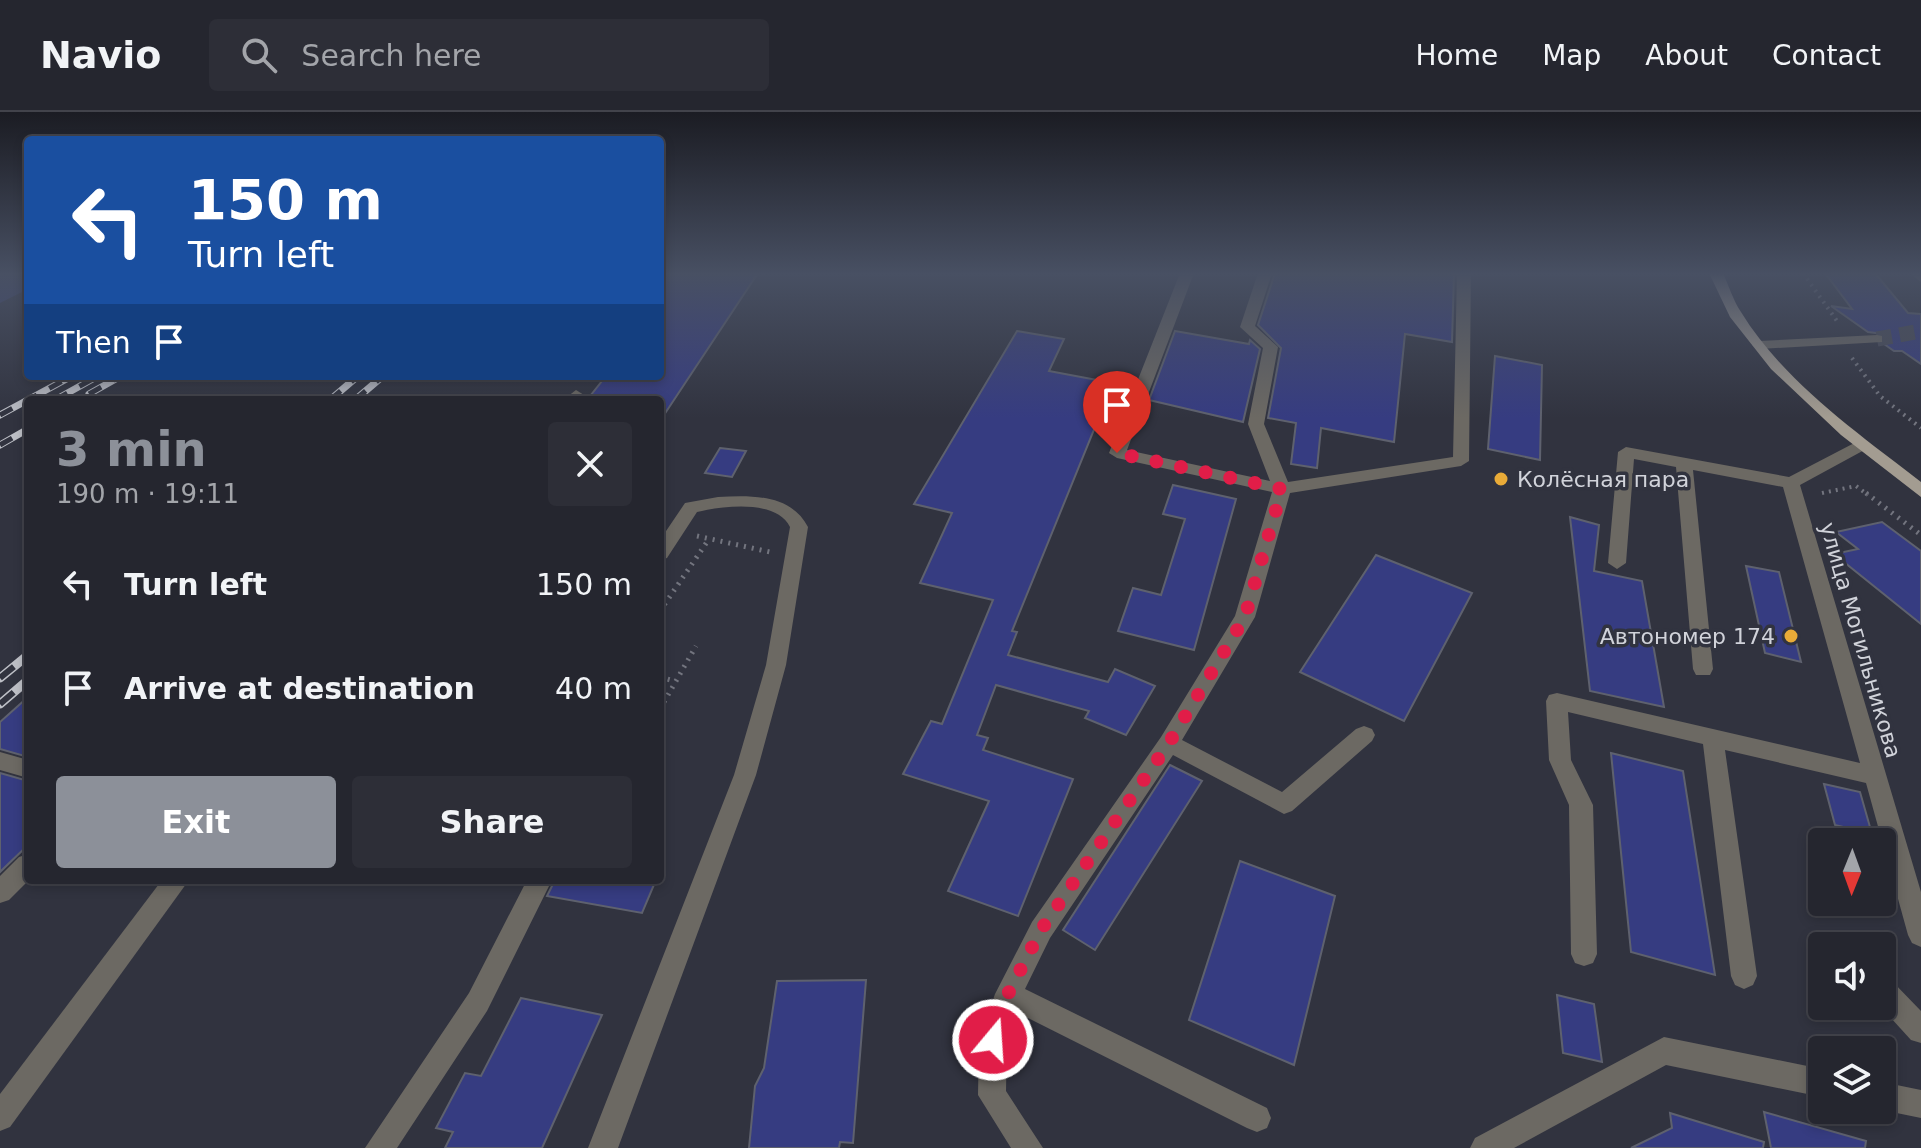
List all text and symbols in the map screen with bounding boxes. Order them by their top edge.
search box [209,19,769,91]
text: Navio [40,33,161,77]
icon: search [237,33,281,77]
text: Search here [301,38,482,73]
text: Home [1415,39,1498,72]
text: Map [1542,39,1601,72]
text: About [1645,39,1728,72]
text: Contact [1772,39,1881,72]
text: 150 m [188,167,383,232]
icon: left [56,168,160,272]
text: Turn left [188,234,334,275]
icon: arrive [147,320,191,364]
text: Then [56,325,131,360]
pin [1083,371,1151,453]
icon: arrive [1095,383,1139,427]
text: 3 min [56,421,207,477]
button: close [548,422,632,506]
place label: Колёсная пара [1517,467,1689,492]
marker: Колёсная пара [1492,470,1510,488]
text: 190 m · 19:11 [56,479,239,509]
street label: улица Могильникова [1815,519,1906,761]
icon: left [56,562,100,606]
text: Turn left [124,567,267,602]
text: 150 m [536,567,632,602]
place label: Автономер 174 [1600,624,1775,649]
marker: Автономер 174 [1782,627,1800,645]
icon: arrive [56,666,100,710]
text: Arrive at destination [124,671,475,706]
text: 40 m [555,671,632,706]
button: Exit [56,776,336,868]
button: Share [352,776,632,868]
north arrow [1808,828,1896,916]
map controls [1808,828,1896,1124]
button: sound [1808,932,1896,1020]
position arrow [951,998,1035,1082]
button: layers [1808,1036,1896,1124]

